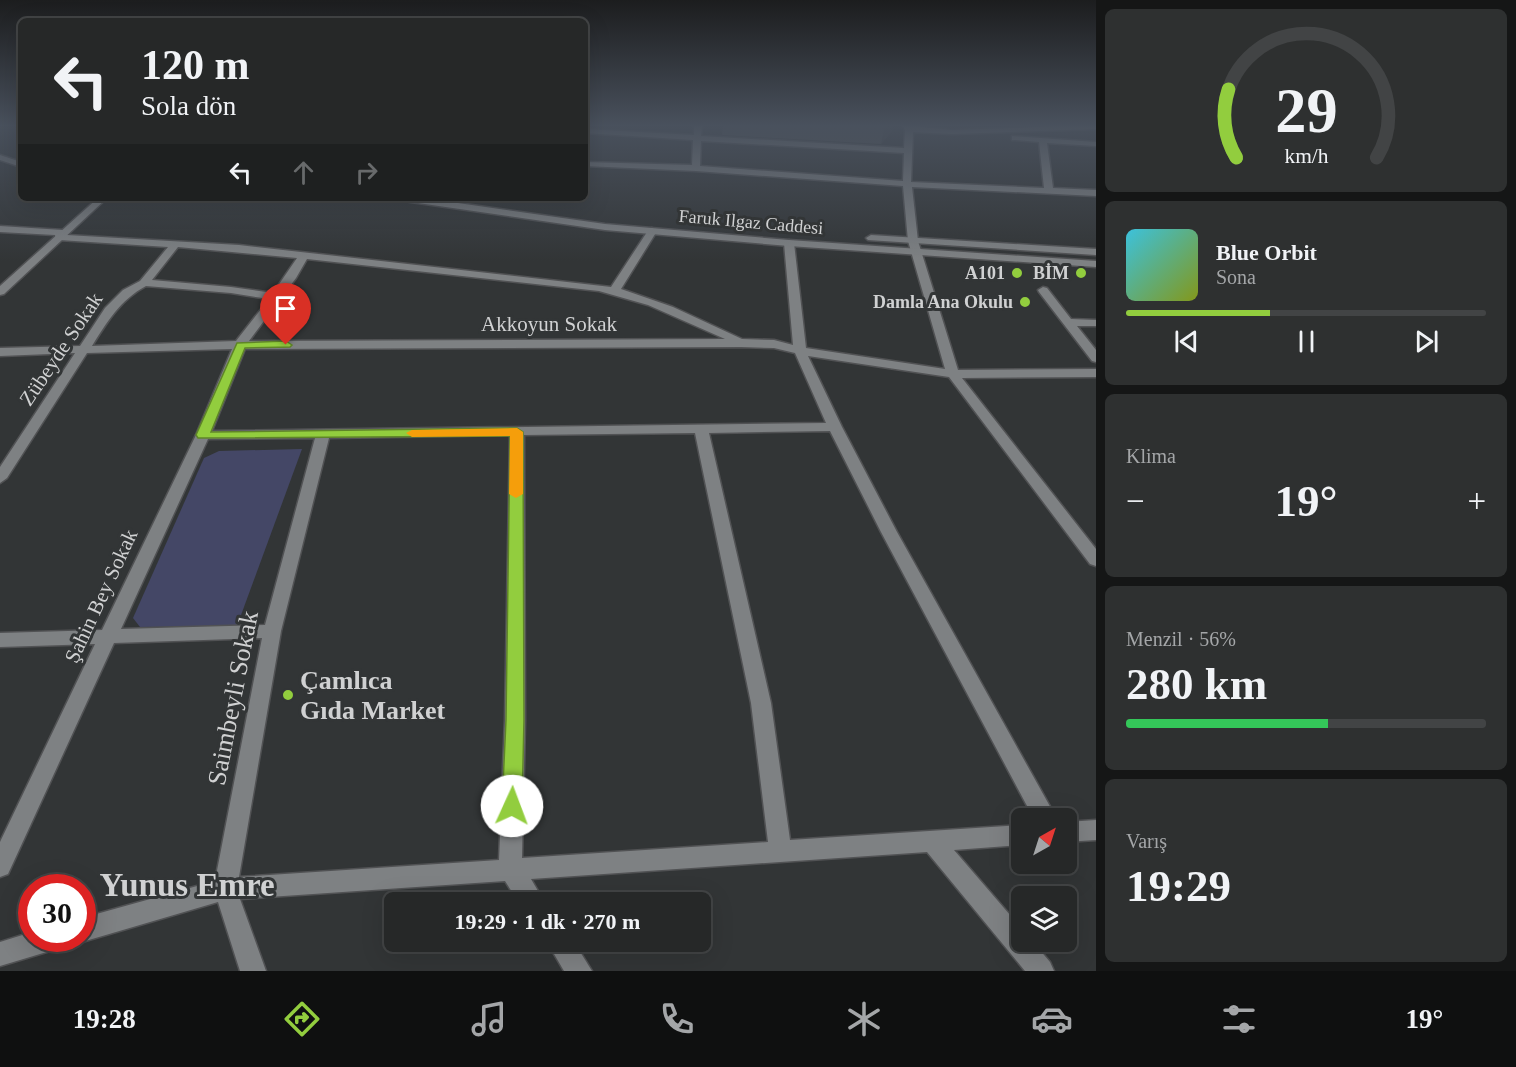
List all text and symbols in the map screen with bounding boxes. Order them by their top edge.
icon: left [42,42,120,120]
text: 120 m [141,42,250,88]
text: 29 [1275,76,1337,145]
text: Sola dön [141,91,236,121]
text: km/h [1284,144,1328,168]
icon: left [224,156,257,189]
icon: ahead [287,156,320,189]
icon: right [350,156,383,189]
street label: Faruk Ilgaz Caddesi [678,206,824,238]
text: Blue Orbit [1216,240,1317,265]
place label: A101 [965,263,1005,283]
place label: BİM [1033,263,1069,283]
marker: A101 [1010,266,1024,280]
marker: BİM [1074,266,1088,280]
text: Sona [1216,266,1256,288]
pin [260,283,311,345]
street label: Zübeyde Sokak [14,287,108,410]
icon: arrive [269,292,302,325]
place label: Damla Ana Okulu [873,292,1013,312]
marker: Damla Ana Okulu [1018,295,1032,309]
street label: Akkoyun Sokak [481,312,617,336]
icon: previous [1170,325,1203,358]
icon: pause [1290,325,1323,358]
icon: next [1410,325,1443,358]
text: Klima [1126,445,1176,467]
text: 19° [1275,476,1338,526]
text: − [1126,483,1145,519]
text: + [1467,483,1486,519]
street label: Şahin Bey Sokak [60,525,143,667]
street label: Saimbeyli Sokak [202,608,264,788]
text: Menzil · 56% [1126,628,1236,650]
text: 280 km [1126,659,1267,709]
place label: Çamlıca Gıda Market [300,666,445,725]
marker: Çamlıca Gıda Market [281,688,295,702]
position arrow [480,774,544,838]
north arrow [1011,808,1077,874]
map controls [1011,808,1077,952]
text: Varış [1126,830,1167,852]
text: 19:29 [1126,861,1231,911]
district label: Yunus Emre [99,867,275,903]
speed limit sign: 30 [18,874,96,952]
button: layers [1011,886,1077,952]
text: 19:29 · 1 dk · 270 m [455,909,640,934]
icon: directions [281,998,323,1040]
icon: music [468,998,510,1040]
icon: phone [656,998,698,1040]
icon: climate [843,998,885,1040]
icon: car [1031,998,1073,1040]
icon: filters [1218,998,1260,1040]
text: 19:28 [73,1004,136,1034]
text: 19° [1405,1004,1443,1034]

